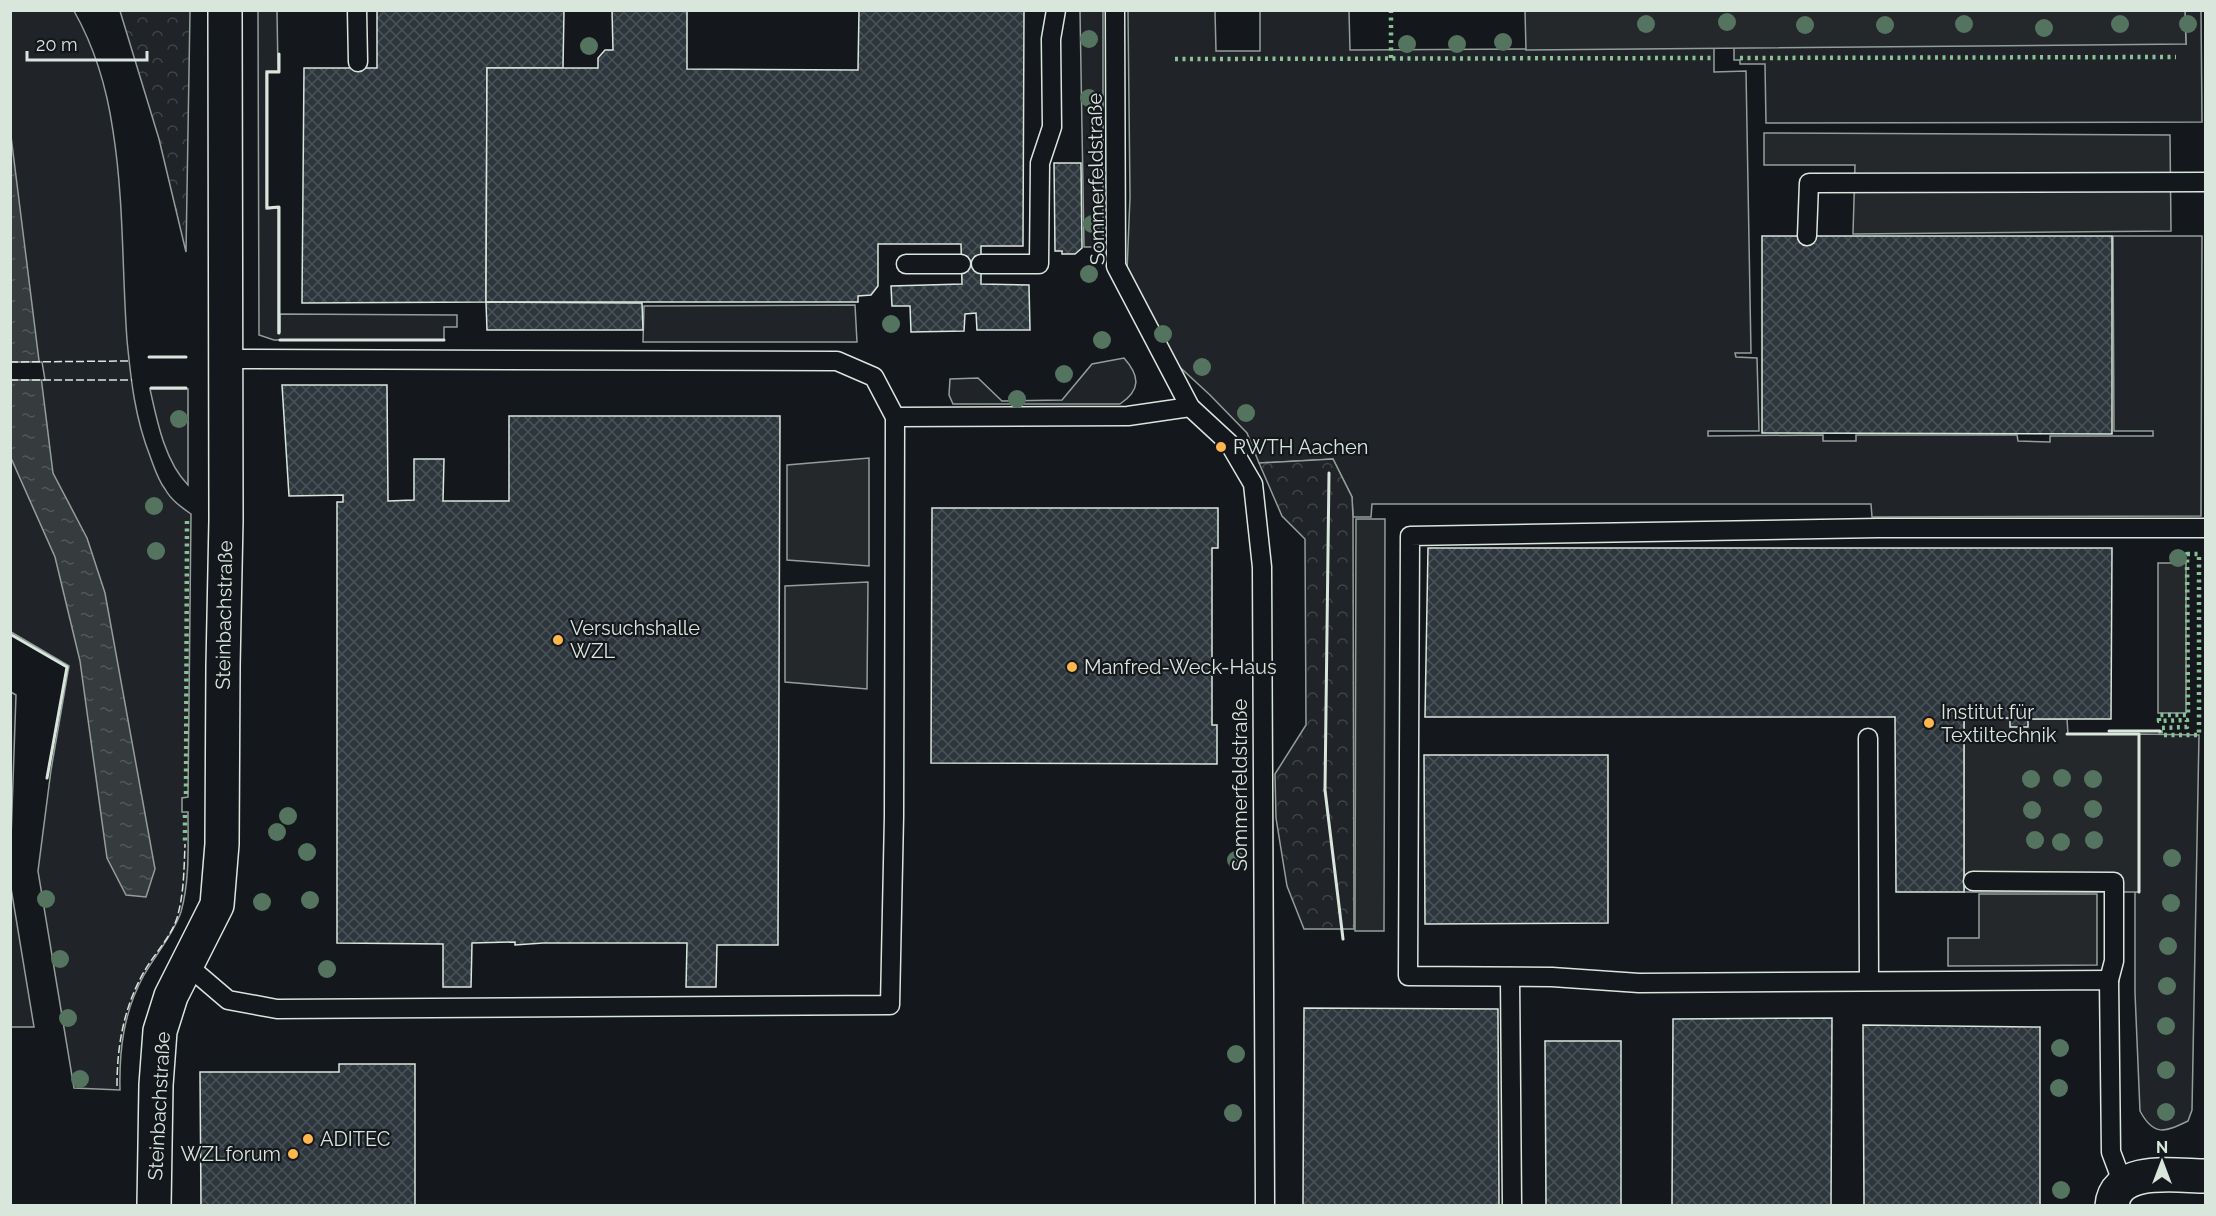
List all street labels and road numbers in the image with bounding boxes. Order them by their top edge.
street label: Sommerfeldstraße [1082,92,1110,265]
street label: Steinbachstraße [211,540,237,690]
street label: Sommerfeldstraße [1228,699,1252,871]
street label: Steinbachstraße [143,1031,175,1181]

